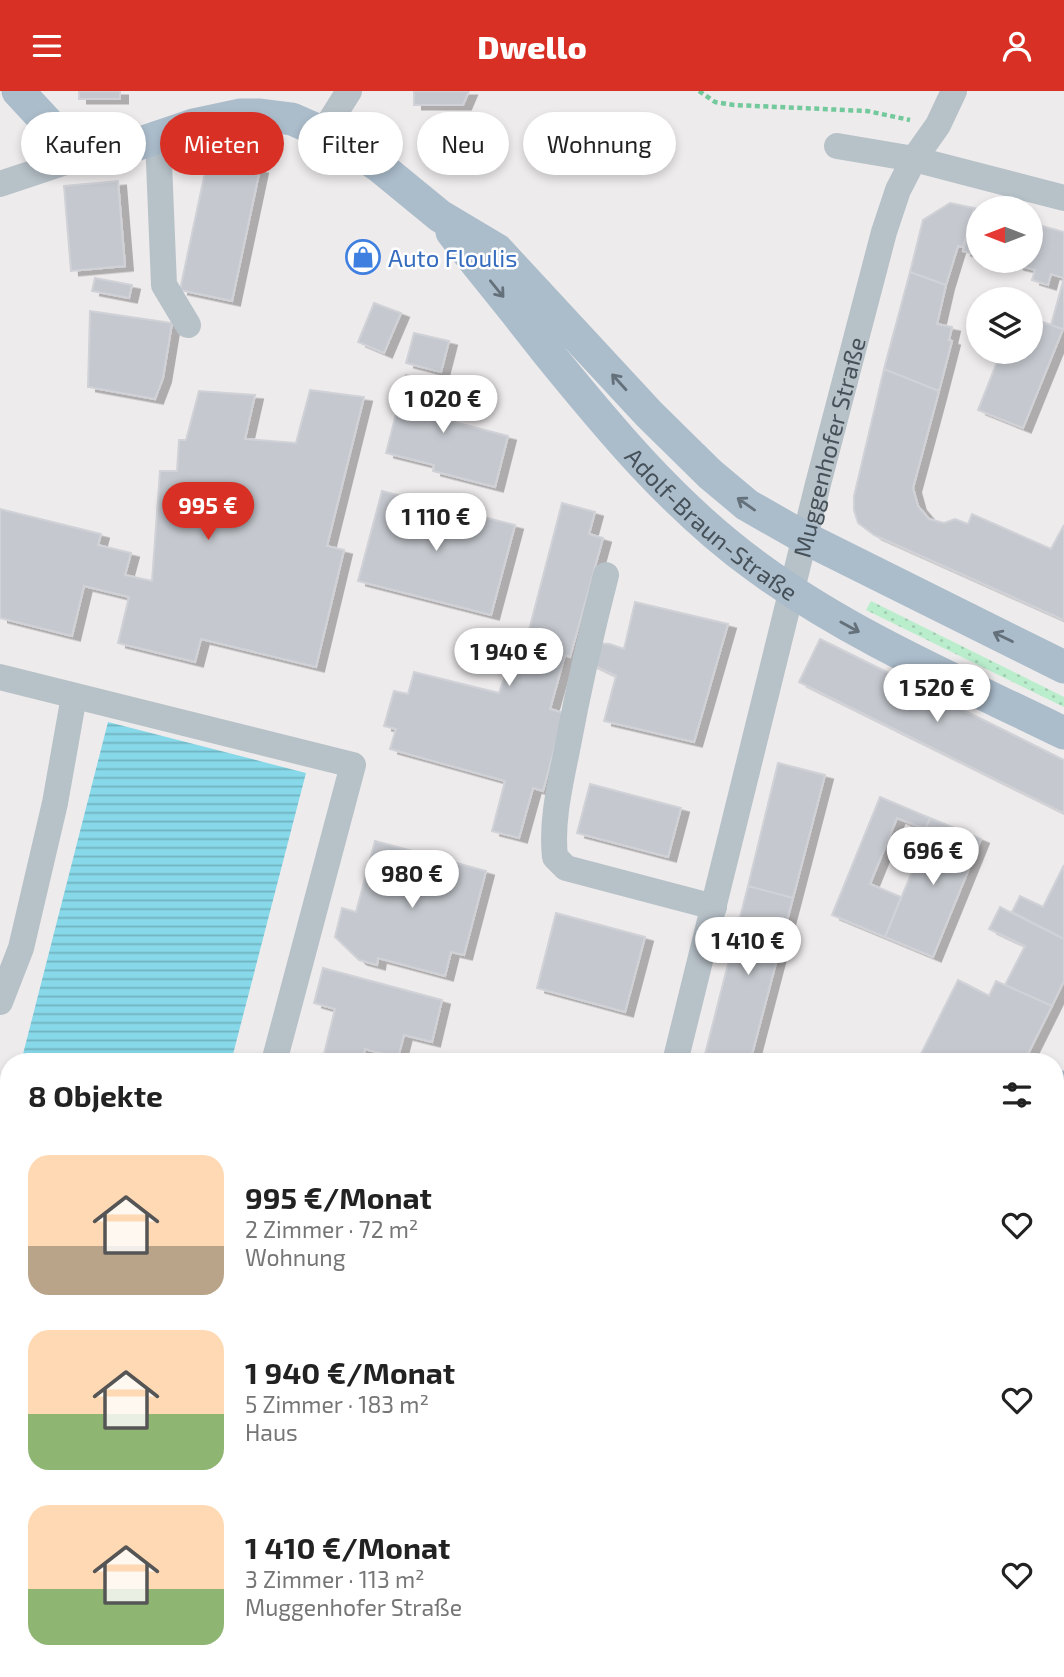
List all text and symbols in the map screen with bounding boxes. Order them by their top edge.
icon: menu [28,27,66,65]
text: Dwello [477,27,587,65]
icon: person [998,27,1036,65]
chip: Kaufen [21,112,146,175]
chip: Mieten [160,112,284,175]
chip: Filter [298,112,403,175]
chip: Neu [417,112,509,175]
chip: Wohnung [523,112,676,175]
north arrow [966,196,1043,273]
map controls [966,196,1043,364]
shop icon: Auto Floulis [344,238,382,276]
place label: Auto Floulis [388,243,517,272]
one-way arrow [489,279,505,297]
button: layers [966,287,1043,364]
street label: Muggenhofer Straße [786,333,870,560]
one-way arrow [611,373,627,391]
pin: 1 020 € [378,375,508,435]
text: 1 020 € [404,384,482,412]
street label: Adolf-Braun-Straße [620,441,804,606]
pin: 995 € [159,483,257,542]
text: 995 € [178,491,238,519]
pin: 1 110 € [371,493,501,553]
one-way arrow [737,497,756,511]
text: 1 110 € [401,502,471,530]
one-way arrow [839,620,859,634]
pin: 1 940 € [444,629,574,688]
one-way arrow [993,629,1014,643]
text: 1 940 € [470,637,548,665]
pin: 1 520 € [872,665,1002,724]
text: 1 520 € [899,673,975,701]
pin: 696 € [884,827,982,887]
text: 696 € [903,836,963,864]
pin: 980 € [363,851,461,910]
text: 980 € [381,859,443,887]
pin: 1 410 € [683,917,813,977]
text: 1 410 € [711,926,785,954]
icon: filters [998,1076,1036,1114]
text: 8 Objekte [28,1077,163,1113]
text: 995 €/Monat [245,1179,432,1215]
icon: home [84,1183,168,1267]
icon: heart [998,1206,1036,1244]
text: 2 Zimmer · 72 m² [245,1215,418,1243]
text: Wohnung [245,1243,346,1271]
text: 1 940 €/Monat [245,1354,455,1390]
icon: home [84,1358,168,1442]
icon: heart [998,1381,1036,1419]
text: 5 Zimmer · 183 m² [245,1390,429,1418]
text: Haus [245,1418,298,1446]
text: 1 410 €/Monat [245,1529,450,1565]
icon: home [84,1533,168,1617]
icon: heart [998,1556,1036,1594]
text: 3 Zimmer · 113 m² [245,1565,425,1593]
text: Muggenhofer Straße [245,1593,462,1621]

